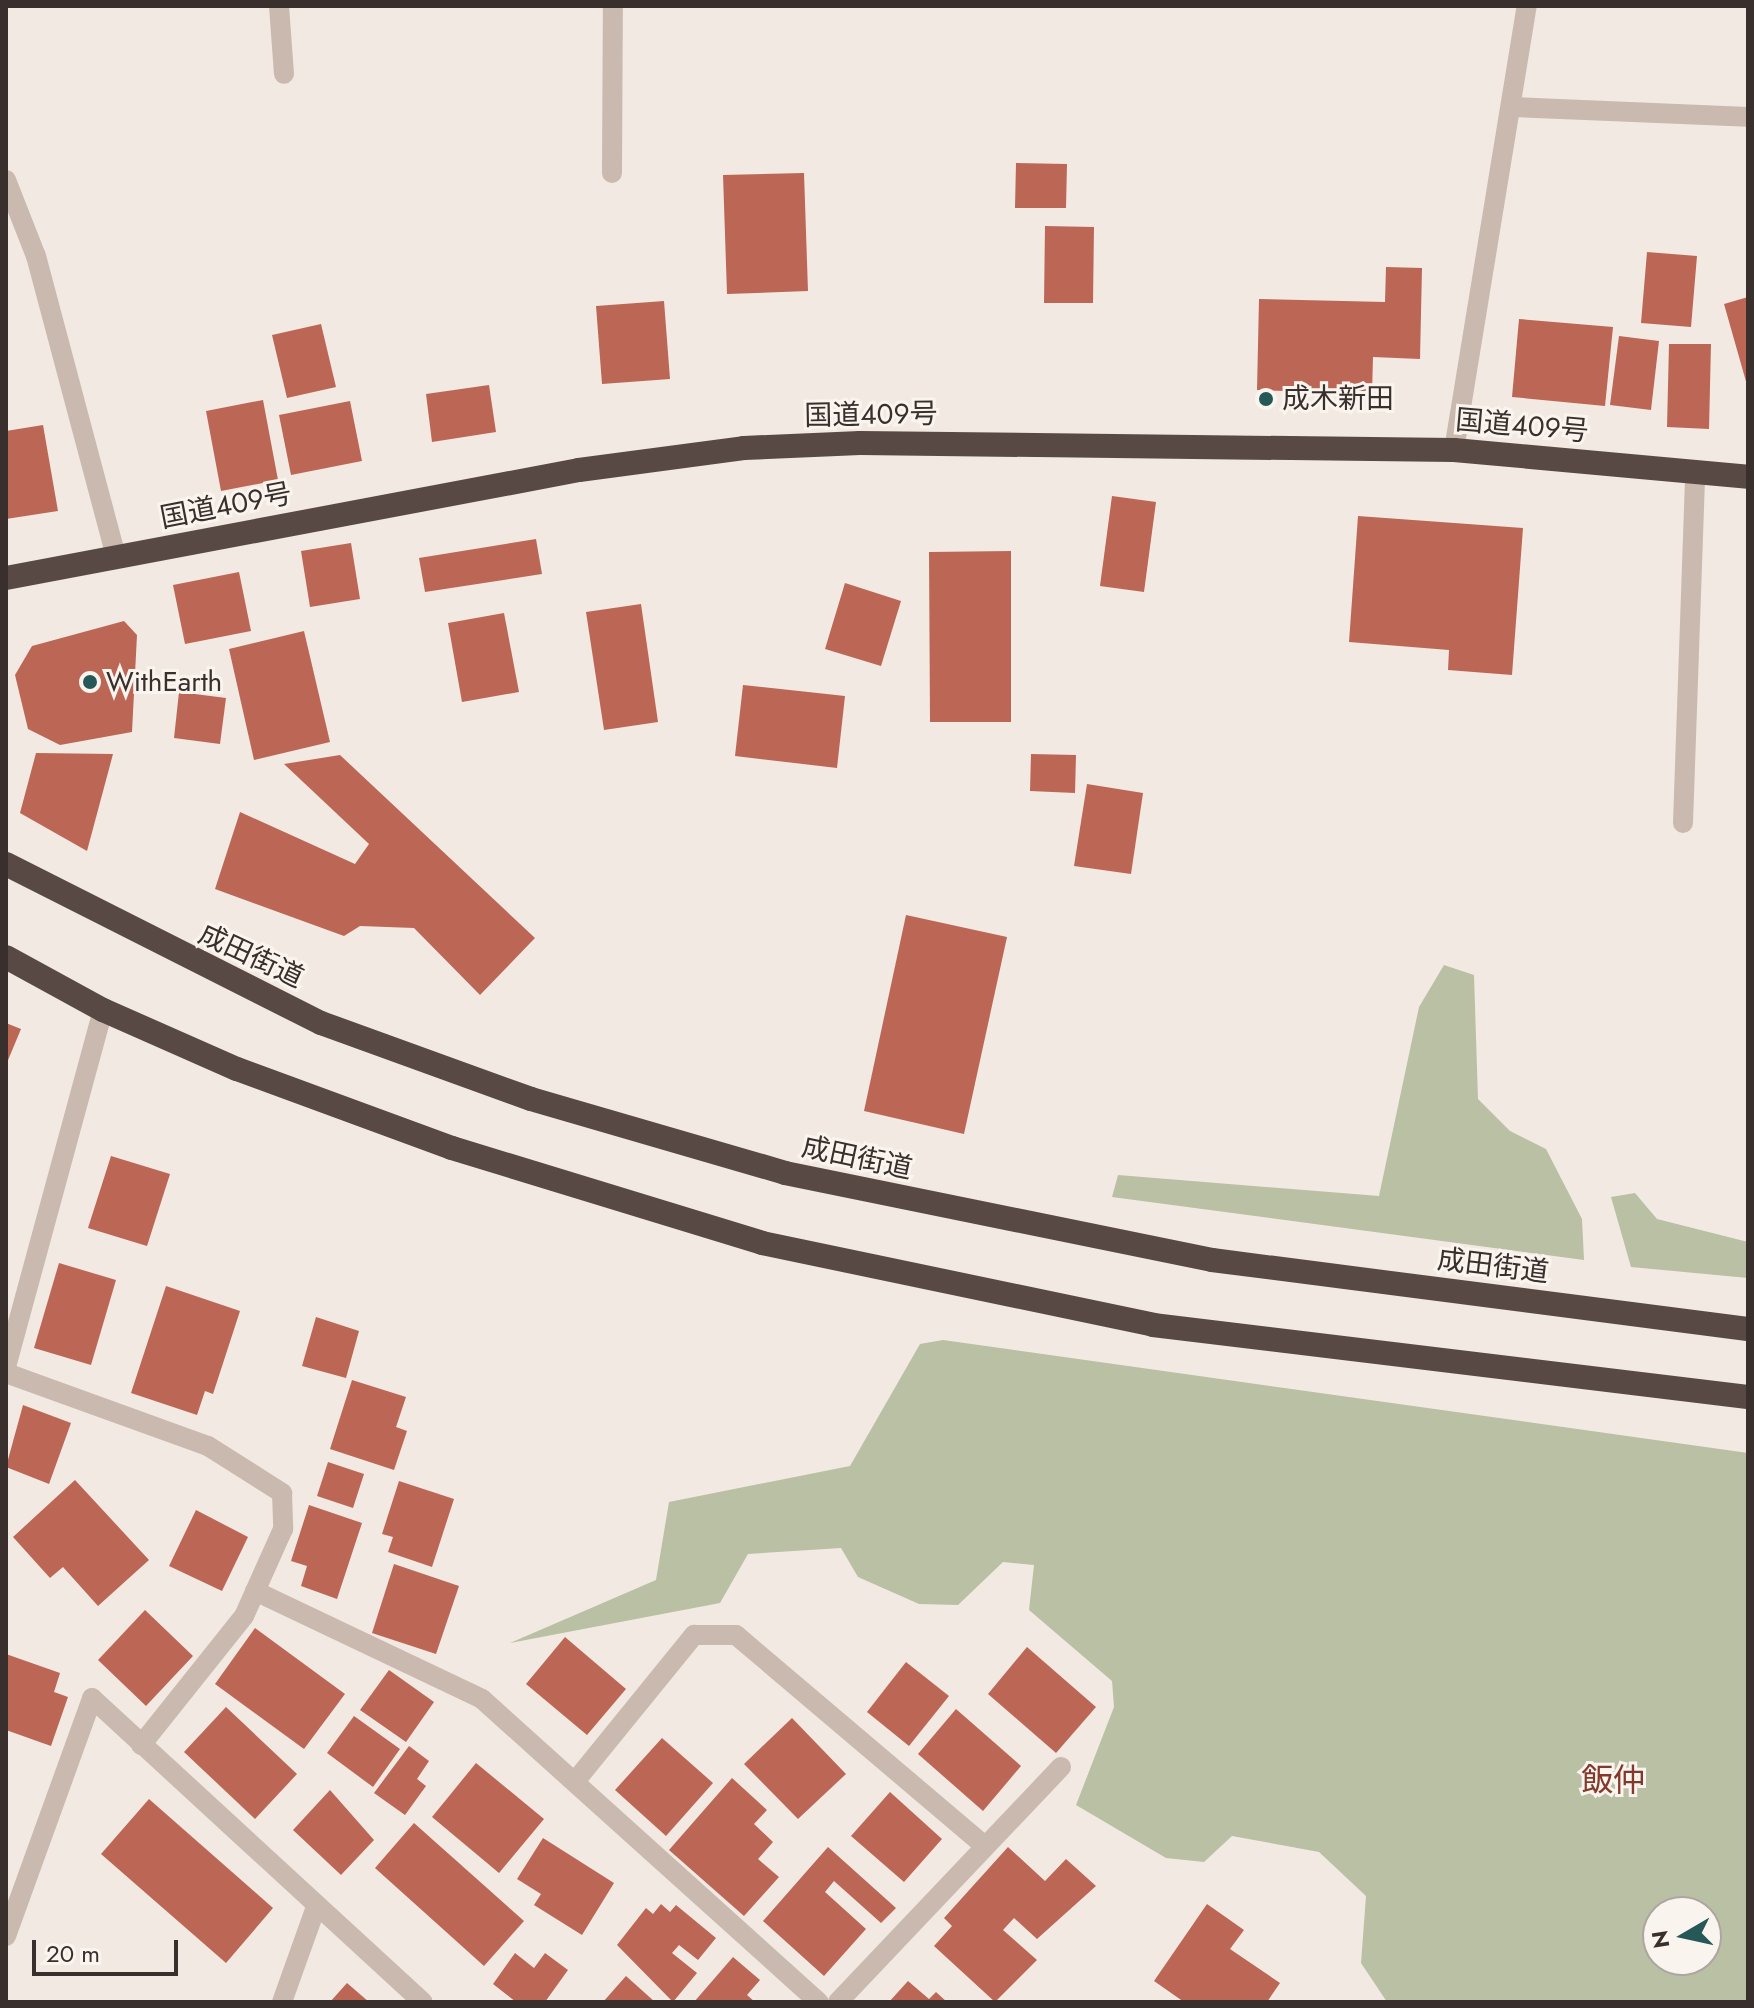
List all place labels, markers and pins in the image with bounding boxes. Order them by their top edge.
place label: 成木新田 [1282,382,1394,416]
marker: 成木新田 [1257,390,1275,408]
place label: WithEarth [106,665,222,699]
marker: WithEarth [81,673,99,691]

